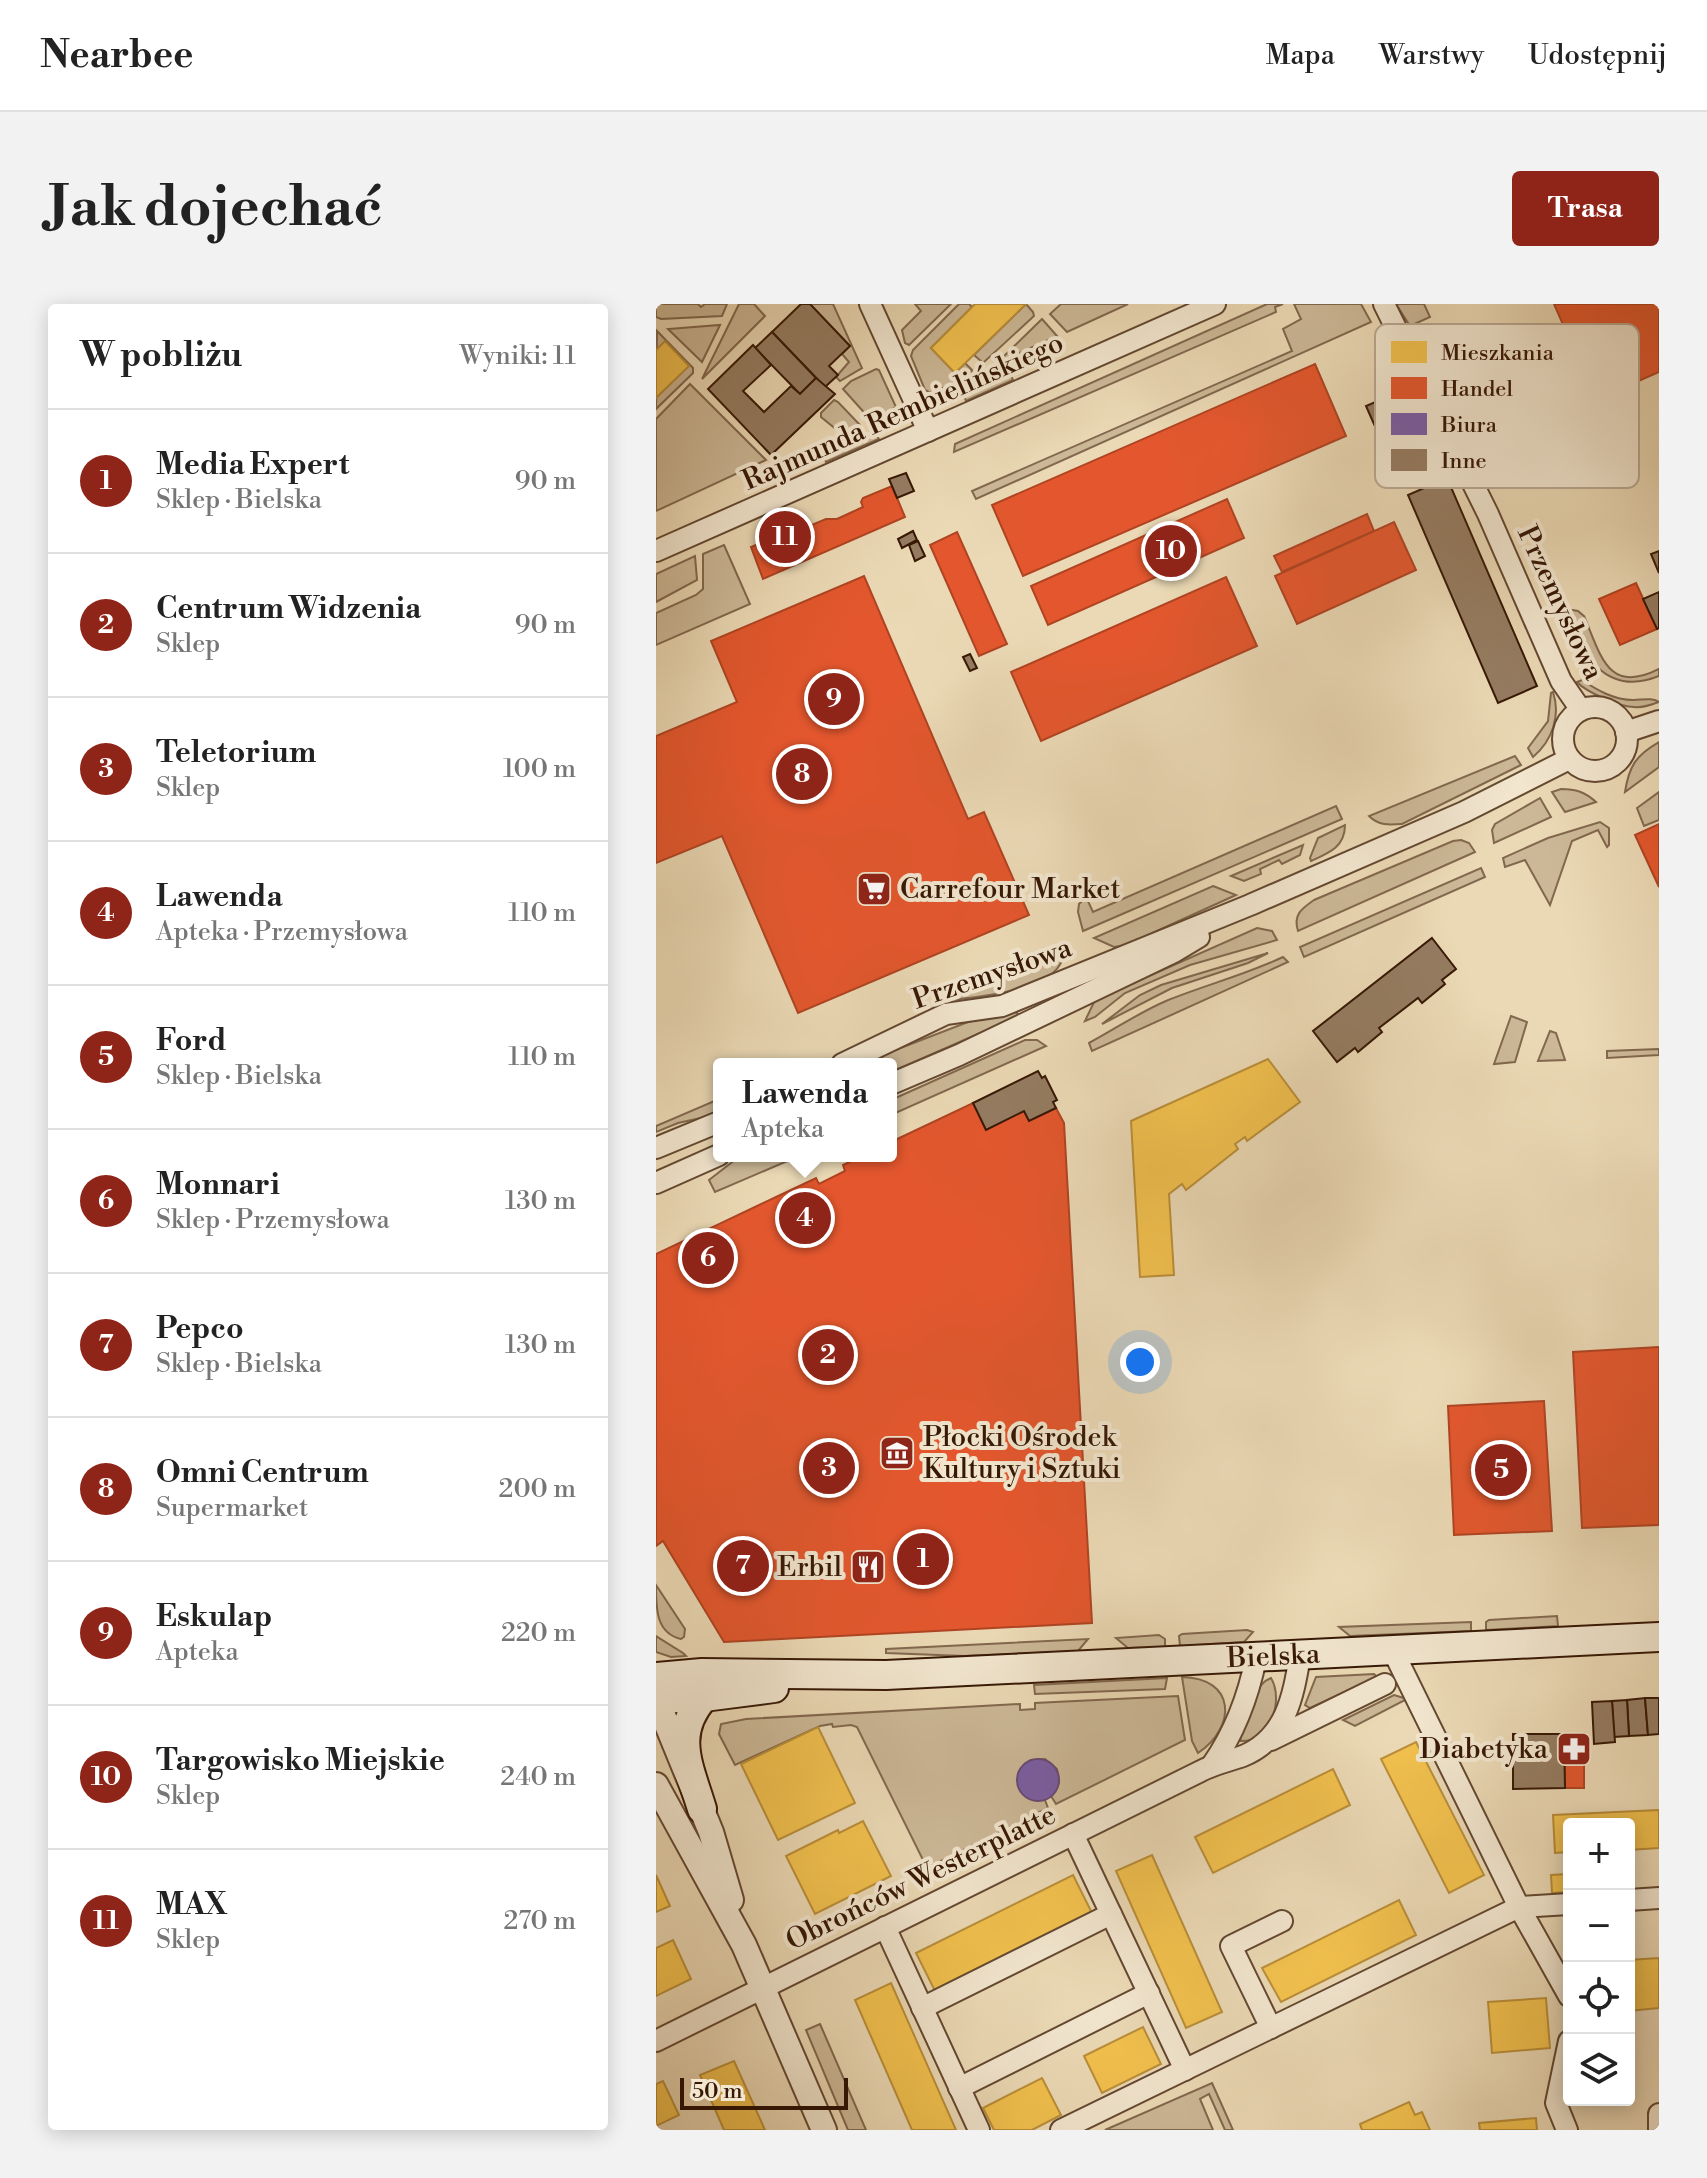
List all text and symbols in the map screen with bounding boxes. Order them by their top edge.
text: Nearbee [40,32,193,79]
text: Mapa [1266,38,1335,73]
text: Warstwy [1379,38,1484,73]
text: Udostępnij [1528,38,1667,73]
button: Trasa [1512,171,1659,246]
text: Jak dojechać [48,173,382,243]
legend [1375,324,1639,488]
street label: Rajmunda Rembielińskiego [737,325,1069,499]
text: W pobliżu [80,335,242,377]
text: Wyniki: 11 [460,340,576,372]
text: Mieszkania [1441,340,1555,367]
text: Handel [1441,376,1513,403]
text: Biura [1440,412,1498,439]
text: Media Expert [156,446,349,484]
text: Inne [1441,448,1487,475]
text: 1 [100,465,112,497]
text: 90 m [515,465,576,497]
text: Sklep · Bielska [156,484,322,516]
pin: 11 [759,507,811,567]
street label: Przemysłowa [1509,520,1611,686]
pin: 10 [1145,521,1197,581]
text: Centrum Widzenia [156,590,421,628]
text: 2 [98,609,114,641]
text: 90 m [515,609,576,641]
text: Sklep [156,628,220,660]
pin: 9 [808,669,860,729]
text: Teletorium [156,734,316,772]
pin: 8 [776,744,828,804]
text: 3 [98,753,114,785]
text: 100 m [503,753,576,785]
text: Sklep [156,772,220,804]
supermarket icon: Carrefour Market [855,870,893,908]
place label: Carrefour Market [900,872,1120,907]
text: Lawenda [156,878,283,916]
text: 4 [97,897,115,929]
text: 110 m [508,897,576,929]
text: Apteka · Przemysłowa [156,916,408,948]
street label: Przemysłowa [908,930,1077,1018]
text: Ford [156,1022,226,1060]
text: 5 [98,1041,114,1073]
text: 110 m [508,1041,576,1073]
popup [713,1058,897,1162]
text: Sklep · Bielska [156,1060,322,1092]
text: Lawenda [742,1075,868,1113]
text: Apteka [742,1113,824,1145]
text: Monnari [156,1166,280,1204]
text: 6 [98,1185,114,1217]
text: 130 m [505,1185,576,1217]
pin: 4 [779,1188,831,1248]
text: Sklep · Przemysłowa [156,1204,390,1236]
pin: 6 [682,1228,734,1288]
text: Pepco [156,1310,244,1348]
pin: 2 [802,1325,854,1385]
text: 7 [98,1329,114,1361]
text: 130 m [505,1329,576,1361]
your location [1120,1342,1160,1382]
text: Sklep · Bielska [156,1348,322,1380]
place label: Płocki Ośrodek Kultury i Sztuki [923,1420,1121,1487]
museum icon: Płocki Ośrodek Kultury i Sztuki [878,1434,916,1472]
pin: 3 [803,1438,855,1498]
pin: 5 [1475,1440,1527,1500]
text: Omni Centrum [156,1454,369,1492]
text: 8 [98,1473,114,1505]
text: 200 m [499,1473,576,1505]
text: Supermarket [156,1492,308,1524]
pin: 1 [897,1529,949,1589]
pin: 7 [717,1536,769,1596]
restaurant icon: Erbil [849,1548,887,1586]
place label: Erbil [777,1550,842,1585]
text: Eskulap [156,1598,272,1636]
text: 9 [98,1617,114,1649]
text: 220 m [501,1617,576,1649]
text: Apteka [156,1636,239,1668]
street label: Bielska [1225,1636,1322,1676]
pharmacy icon: Diabetyka [1555,1730,1593,1768]
place label: Diabetyka [1420,1732,1549,1767]
text: Targowisko Miejskie [156,1742,445,1780]
text: 10 [91,1761,121,1793]
text: 240 m [500,1761,576,1793]
text: Sklep [156,1780,220,1812]
street label: Obrońców Westerplatte [780,1797,1062,1959]
map controls [1563,1818,1635,2106]
button: + [1563,1818,1635,1890]
text: MAX [156,1886,227,1924]
button: − [1563,1890,1635,1962]
text: 11 [93,1905,119,1937]
text: 270 m [503,1905,576,1937]
text: Sklep [156,1924,220,1956]
button: locate [1563,1962,1635,2034]
button: layers [1563,2034,1635,2106]
scale bar [680,2074,848,2110]
text: 50 m [692,2078,743,2105]

